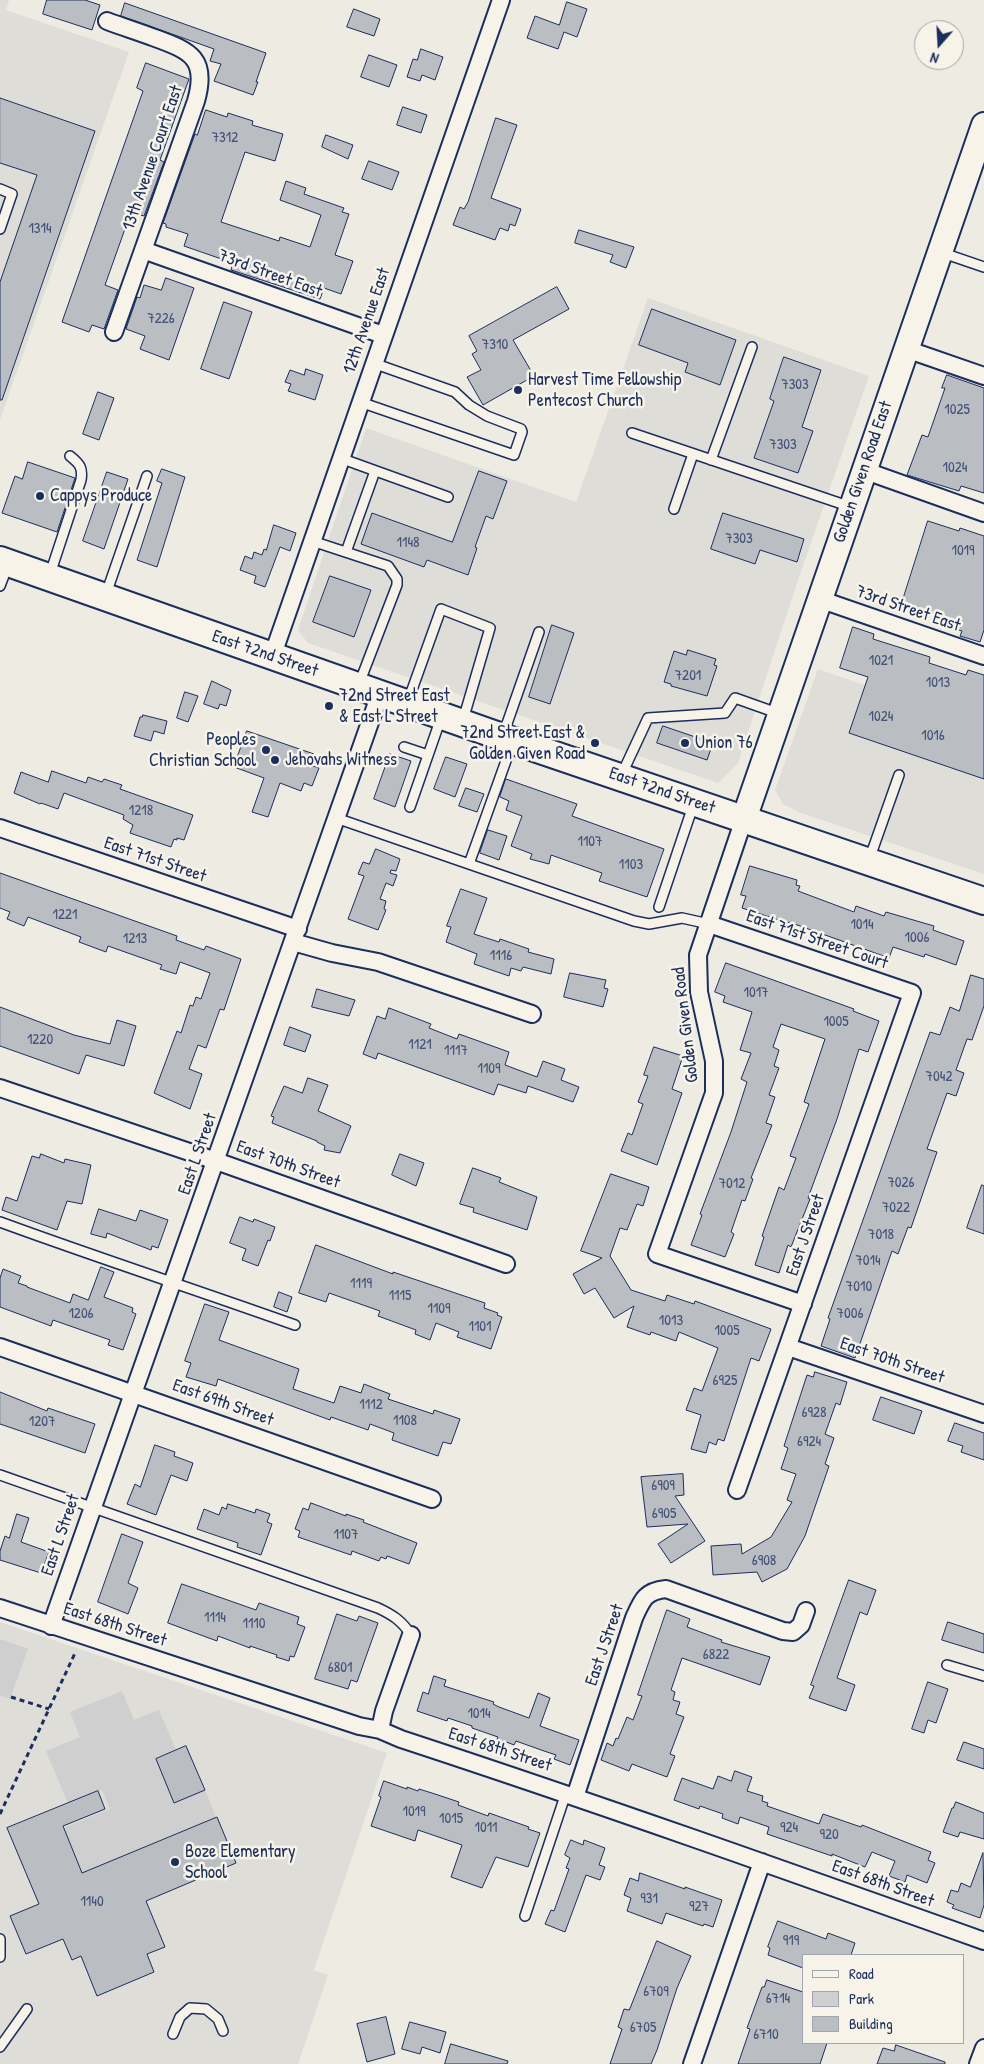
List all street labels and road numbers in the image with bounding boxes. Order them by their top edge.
street label: 13th Avenue Court East [118,83,188,233]
street label: 73rd Street East [215,245,325,303]
street label: 12th Avenue East [339,265,395,377]
street label: Golden Given Road East [829,398,897,546]
street label: 73rd Street East [853,581,963,637]
street label: East 72nd Street [209,626,321,682]
street label: East 72nd Street [606,763,718,819]
street label: East 71st Street [101,832,209,888]
street label: East 71st Street Court [743,906,891,974]
street label: Golden Given Road [668,966,704,1084]
street label: East L Street [174,1110,222,1198]
street label: East 70th Street [233,1136,343,1194]
street label: East J Street [782,1191,830,1279]
street label: East 70th Street [837,1333,947,1389]
street label: East 69th Street [170,1375,276,1431]
street label: East L Street [37,1491,85,1579]
street label: East 68th Street [61,1598,169,1652]
street label: East J Street [581,1601,629,1689]
street label: East 68th Street [446,1723,554,1777]
street label: East 68th Street [829,1856,937,1912]

